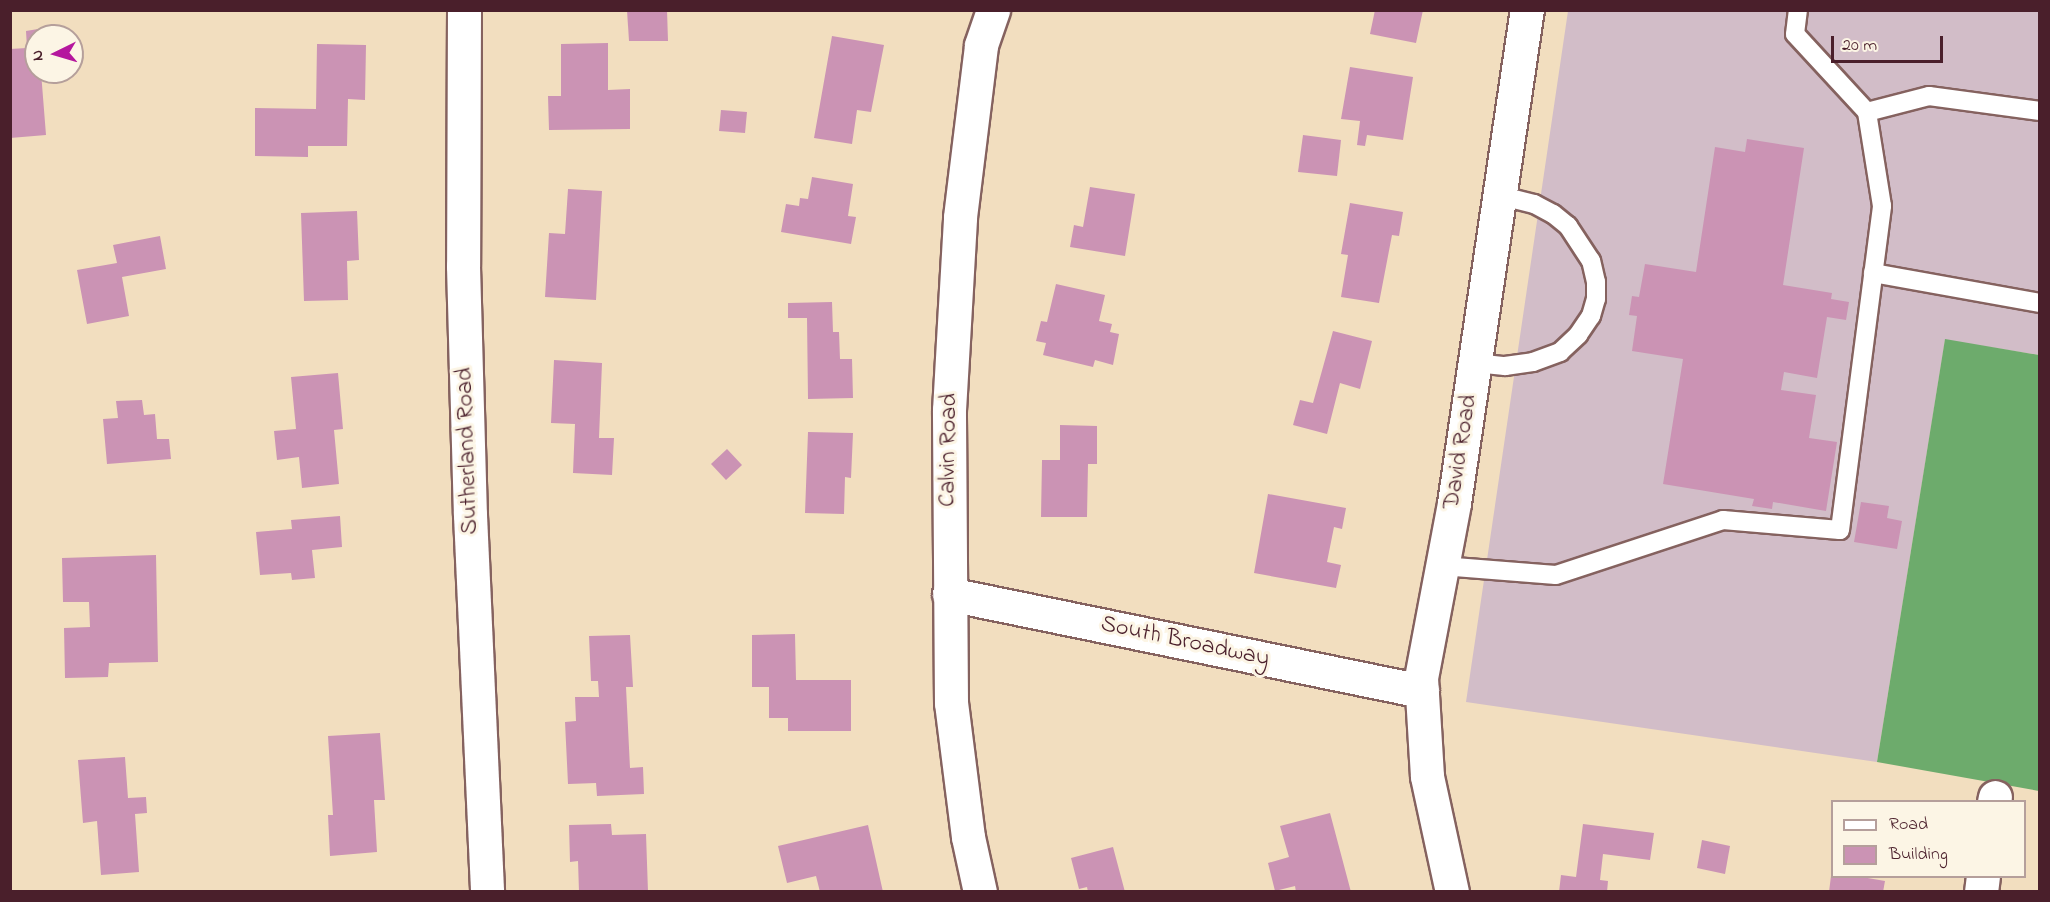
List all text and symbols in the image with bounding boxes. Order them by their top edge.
north arrow [24,24,84,84]
scale bar [1834,24,1946,62]
text: 20 m [1842,33,1877,59]
text: N [26,49,50,62]
street label: Sutherland Road [451,367,485,535]
street label: Calvin Road [934,393,964,507]
street label: David Road [1438,393,1484,511]
street label: South Broadway [1098,610,1272,674]
legend [1831,800,2026,878]
text: Road [1889,812,1928,838]
text: Building [1889,842,1948,868]

